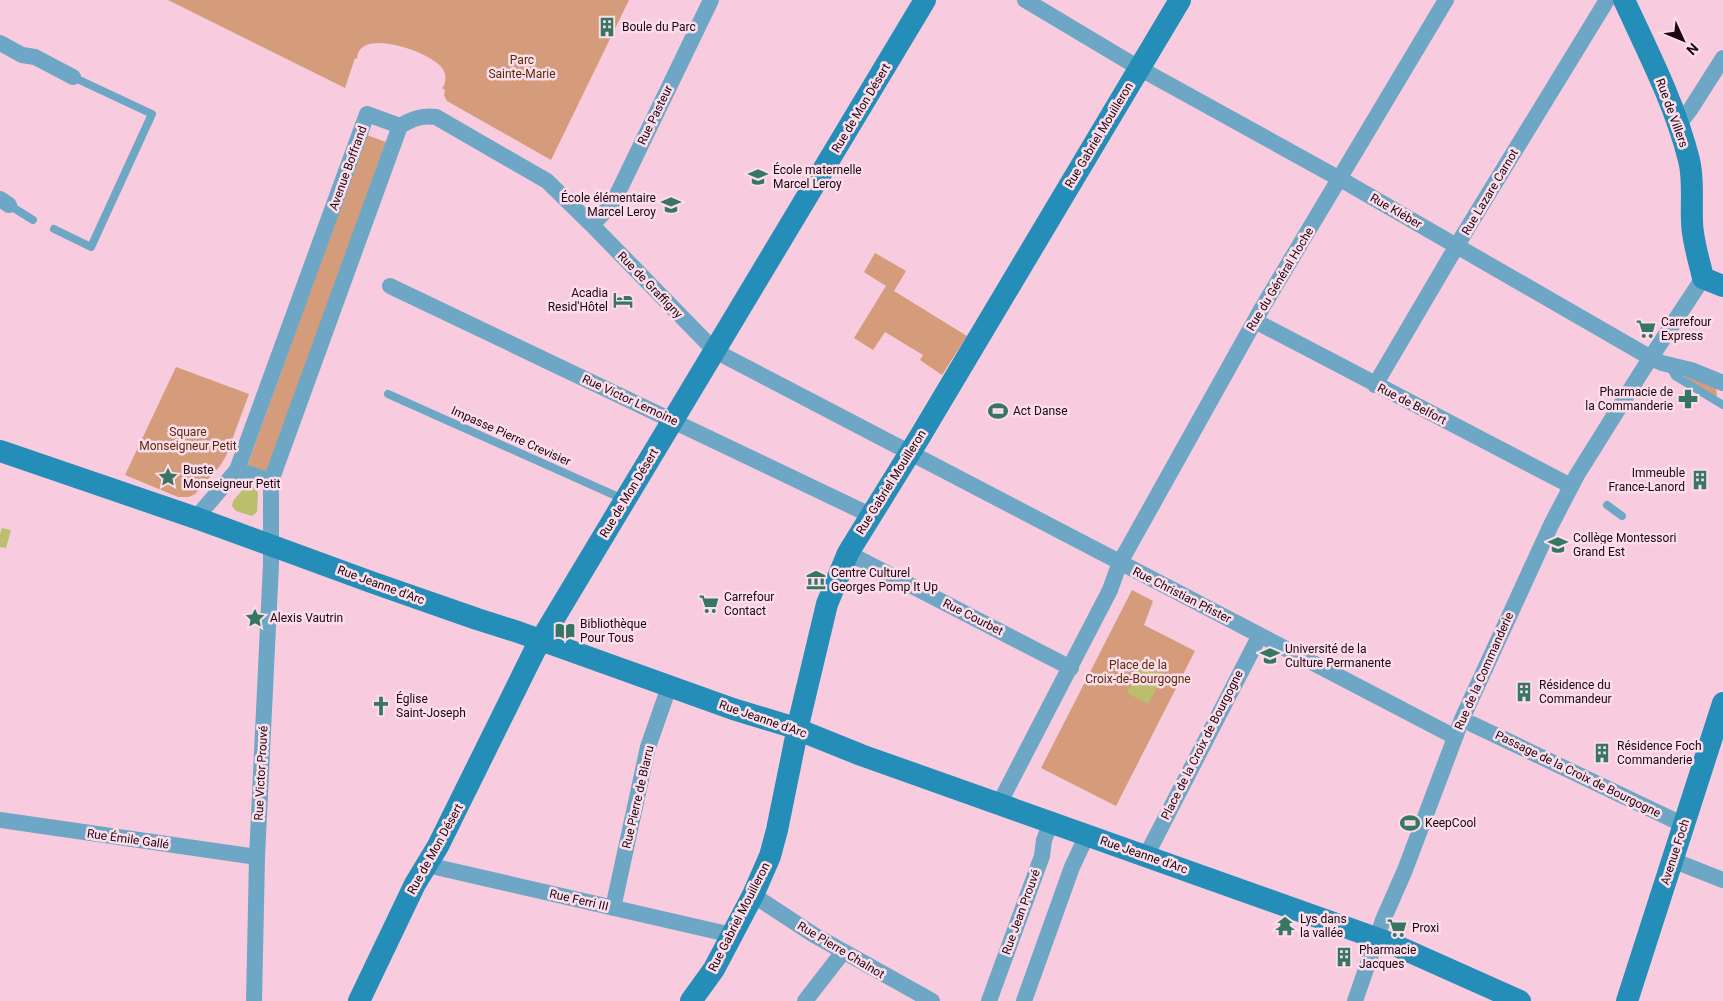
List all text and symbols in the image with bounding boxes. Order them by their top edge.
north arrow [1658,15,1708,65]
building icon: Boule du Parc [596,16,618,38]
place label: Boule du Parc [622,20,696,34]
text: N [1683,40,1702,58]
park label: Parc Sainte-Marie [488,53,556,81]
street label: Rue de Mon Désert [829,61,893,155]
street label: Rue de Villers [1653,77,1691,149]
street label: Rue Gabriel Mouilleron [1062,80,1136,190]
street label: Rue Pasteur [635,83,675,147]
street label: Avenue Boffrand [326,124,370,212]
street label: Rue Lazare Carnot [1459,146,1521,238]
place label: École maternelle Marcel Leroy [773,162,862,191]
school or university icon: École maternelle Marcel Leroy [747,166,769,188]
place label: École élémentaire Marcel Leroy [561,190,656,219]
street label: Rue Kléber [1368,191,1424,231]
school or university icon: École élémentaire Marcel Leroy [660,194,682,216]
street label: Rue du Général Hoche [1244,225,1316,333]
street label: Rue de Graffigny [615,249,686,321]
place label: Acadia Resid'Hôtel [548,286,608,314]
hotel icon: Acadia Resid'Hôtel [612,289,634,311]
place label: Carrefour Express [1661,315,1711,343]
supermarket icon: Carrefour Express [1635,318,1657,340]
street label: Rue Victor Lemoine [580,372,680,428]
street label: Rue de Belfort [1375,381,1449,427]
place label: Pharmacie de la Commanderie [1585,385,1673,413]
pharmacy icon: Pharmacie de la Commanderie [1677,388,1699,410]
sports icon: Act Danse [987,400,1009,422]
street label: Impasse Pierre Crevisier [449,403,573,469]
place label: Act Danse [1013,404,1068,418]
park label: Square Monseigneur Petit [139,425,237,453]
street label: Rue Gabriel Mouilleron [853,427,929,537]
street label: Rue de Mon Désert [597,446,661,540]
place label: Buste Monseigneur Petit [183,463,281,491]
place icon: Buste Monseigneur Petit [157,466,179,488]
place label: Immeuble France-Lanord [1608,466,1685,494]
building icon: Immeuble France-Lanord [1689,469,1711,491]
place label: Collège Montessori Grand Est [1573,531,1676,559]
school or university icon: Collège Montessori Grand Est [1547,534,1569,556]
street label: Rue Jeanne d'Arc [336,563,426,607]
street label: Rue Christian Pfister [1130,564,1234,626]
place label: Centre Culturel Georges Pomp It Up [831,566,938,594]
museum icon: Centre Culturel Georges Pomp It Up [805,569,827,591]
place label: Carrefour Contact [724,590,774,618]
supermarket icon: Carrefour Contact [698,593,720,615]
street label: Rue Courbet [941,596,1006,638]
place icon: Alexis Vautrin [244,607,266,629]
street label: Rue de la Commanderie [1452,610,1516,732]
place label: Alexis Vautrin [270,611,343,625]
place label: Bibliothèque Pour Tous [580,617,647,645]
library icon: Bibliothèque Pour Tous [554,620,576,642]
place label: Université de la Culture Permanente [1285,642,1391,670]
school or university icon: Université de la Culture Permanente [1259,645,1281,667]
park label: Place de la Croix-de-Bourgogne [1085,658,1191,686]
street label: Place de la Croix de Bourgogne [1158,668,1246,822]
place label: Résidence du Commandeur [1539,678,1612,706]
building icon: Résidence du Commandeur [1513,681,1535,703]
place label: Église Saint-Joseph [396,691,466,720]
church icon: Église Saint-Joseph [370,695,392,717]
street label: Rue Jeanne d'Arc [717,697,809,741]
street label: Rue Victor Prouvé [252,725,270,821]
street label: Passage de la Croix de Bourgogne [1493,728,1663,820]
place label: Résidence Foch Commanderie [1617,739,1702,767]
building icon: Résidence Foch Commanderie [1591,742,1613,764]
street label: Rue Pierre de Blarru [619,744,657,850]
street label: Rue de Mon Désert [404,801,466,897]
sports icon: KeepCool [1399,812,1421,834]
place label: KeepCool [1425,816,1476,830]
street label: Avenue Foch [1658,817,1692,887]
street label: Rue Émile Gallé [86,825,170,852]
street label: Rue Jeanne d'Arc [1098,833,1190,877]
street label: Rue Gabriel Mouilleron [705,860,773,974]
street label: Rue Jean Prouvé [999,868,1043,956]
street label: Rue Ferri III [548,886,610,914]
place label: Lys dans la vallée [1300,912,1347,940]
temple icon: Lys dans la vallée [1274,915,1296,937]
supermarket icon: Proxi [1386,917,1408,939]
street label: Rue Pierre Chalnot [795,919,887,981]
place label: Proxi [1412,921,1439,935]
place label: Pharmacie Jacques [1359,943,1416,971]
building icon: Pharmacie Jacques [1333,946,1355,968]

